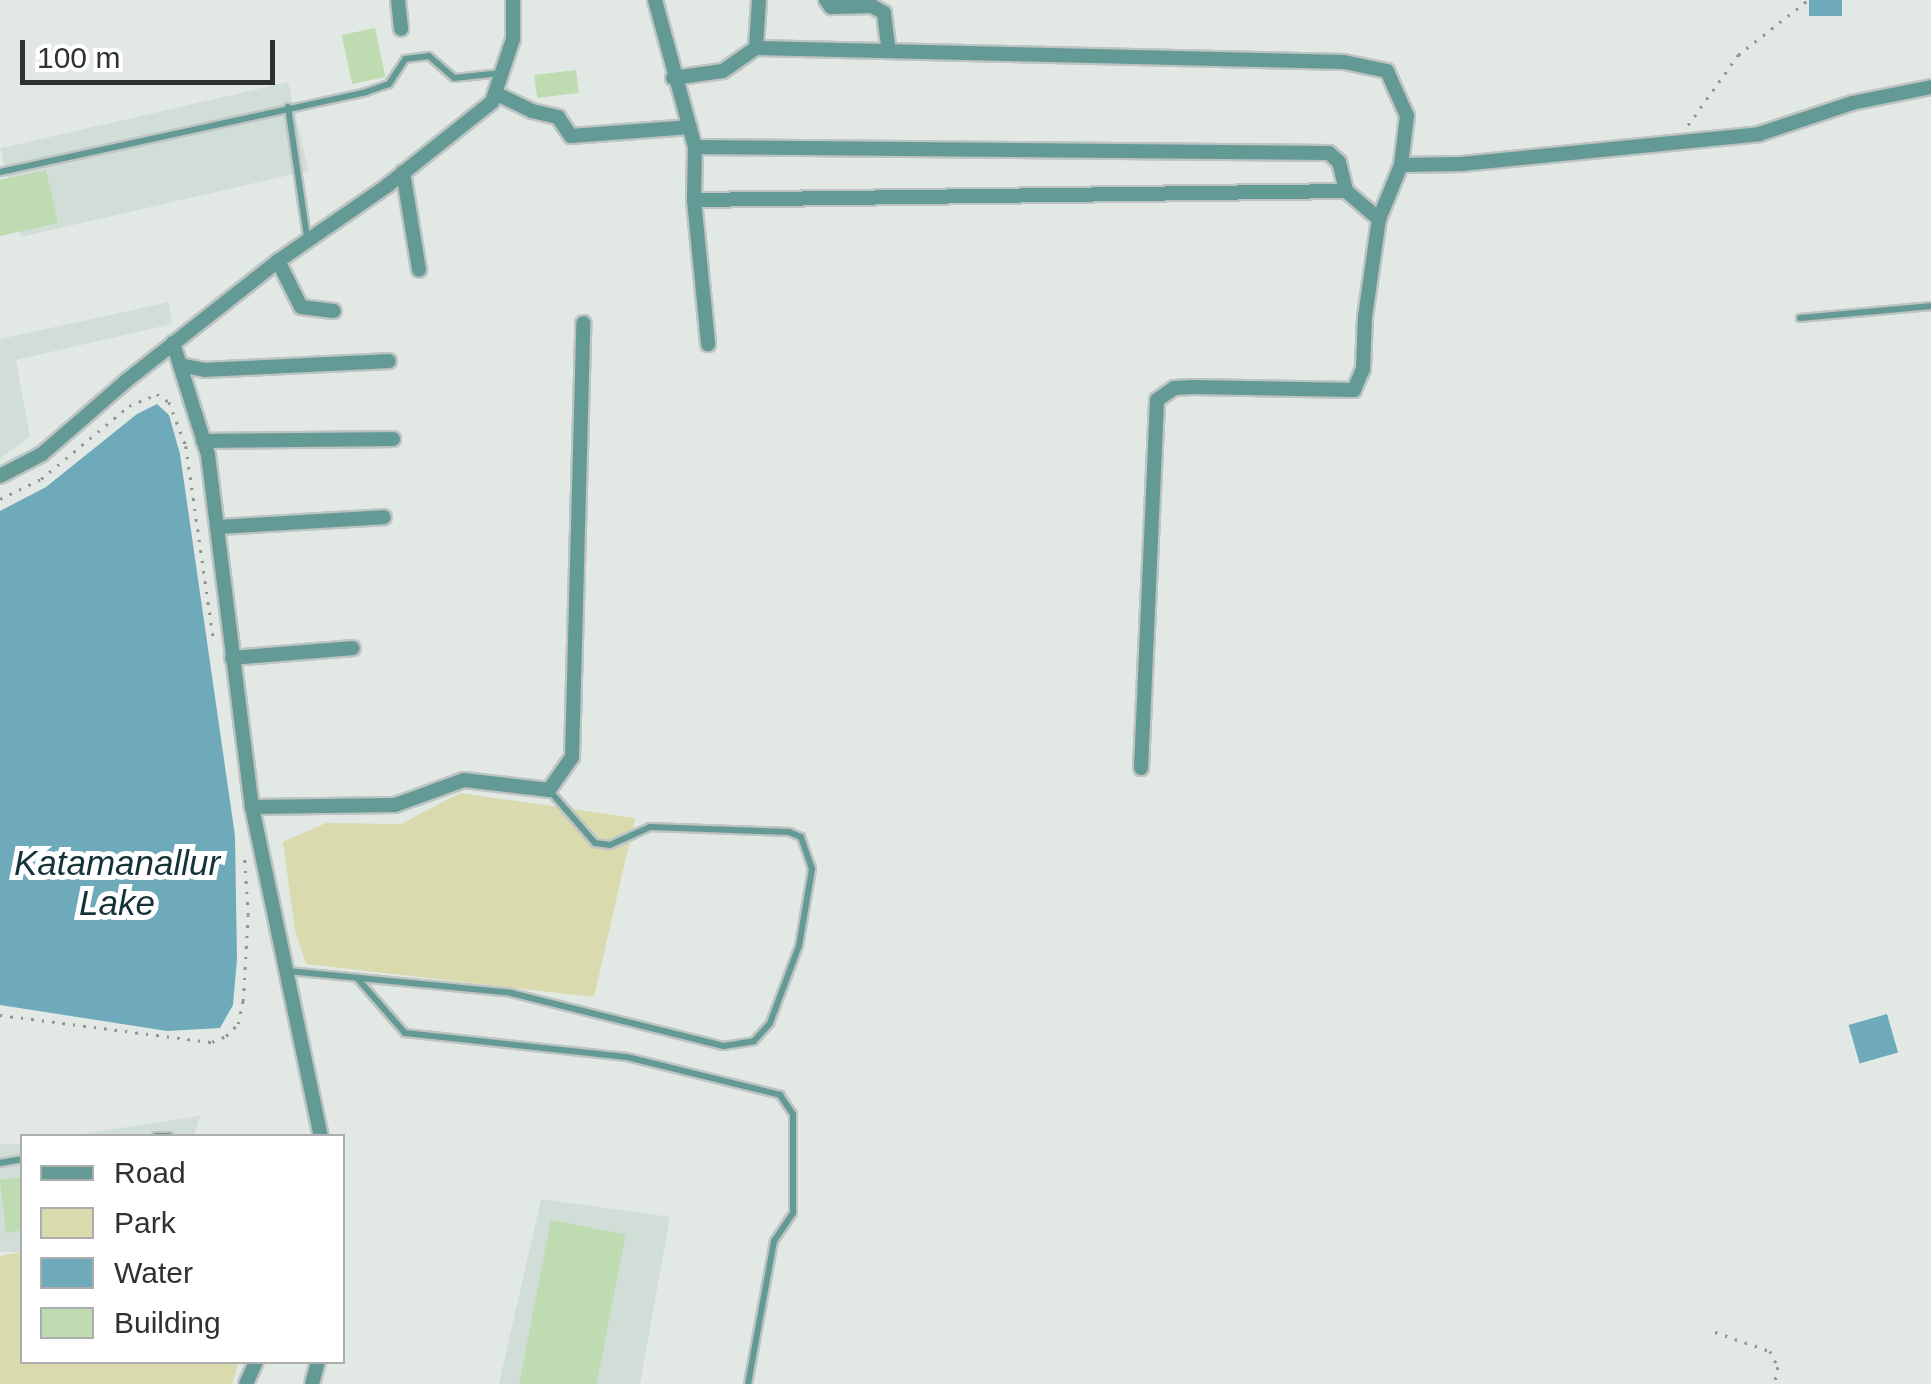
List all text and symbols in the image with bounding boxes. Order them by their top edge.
scale bar [25,20,280,82]
text: 100 m [37,41,120,74]
water label: Katamanallur Lake [14,842,220,924]
legend [20,1134,345,1364]
text: Road [114,1156,186,1189]
text: Park [114,1206,176,1239]
text: Water [114,1256,193,1289]
text: Building [114,1306,221,1339]

